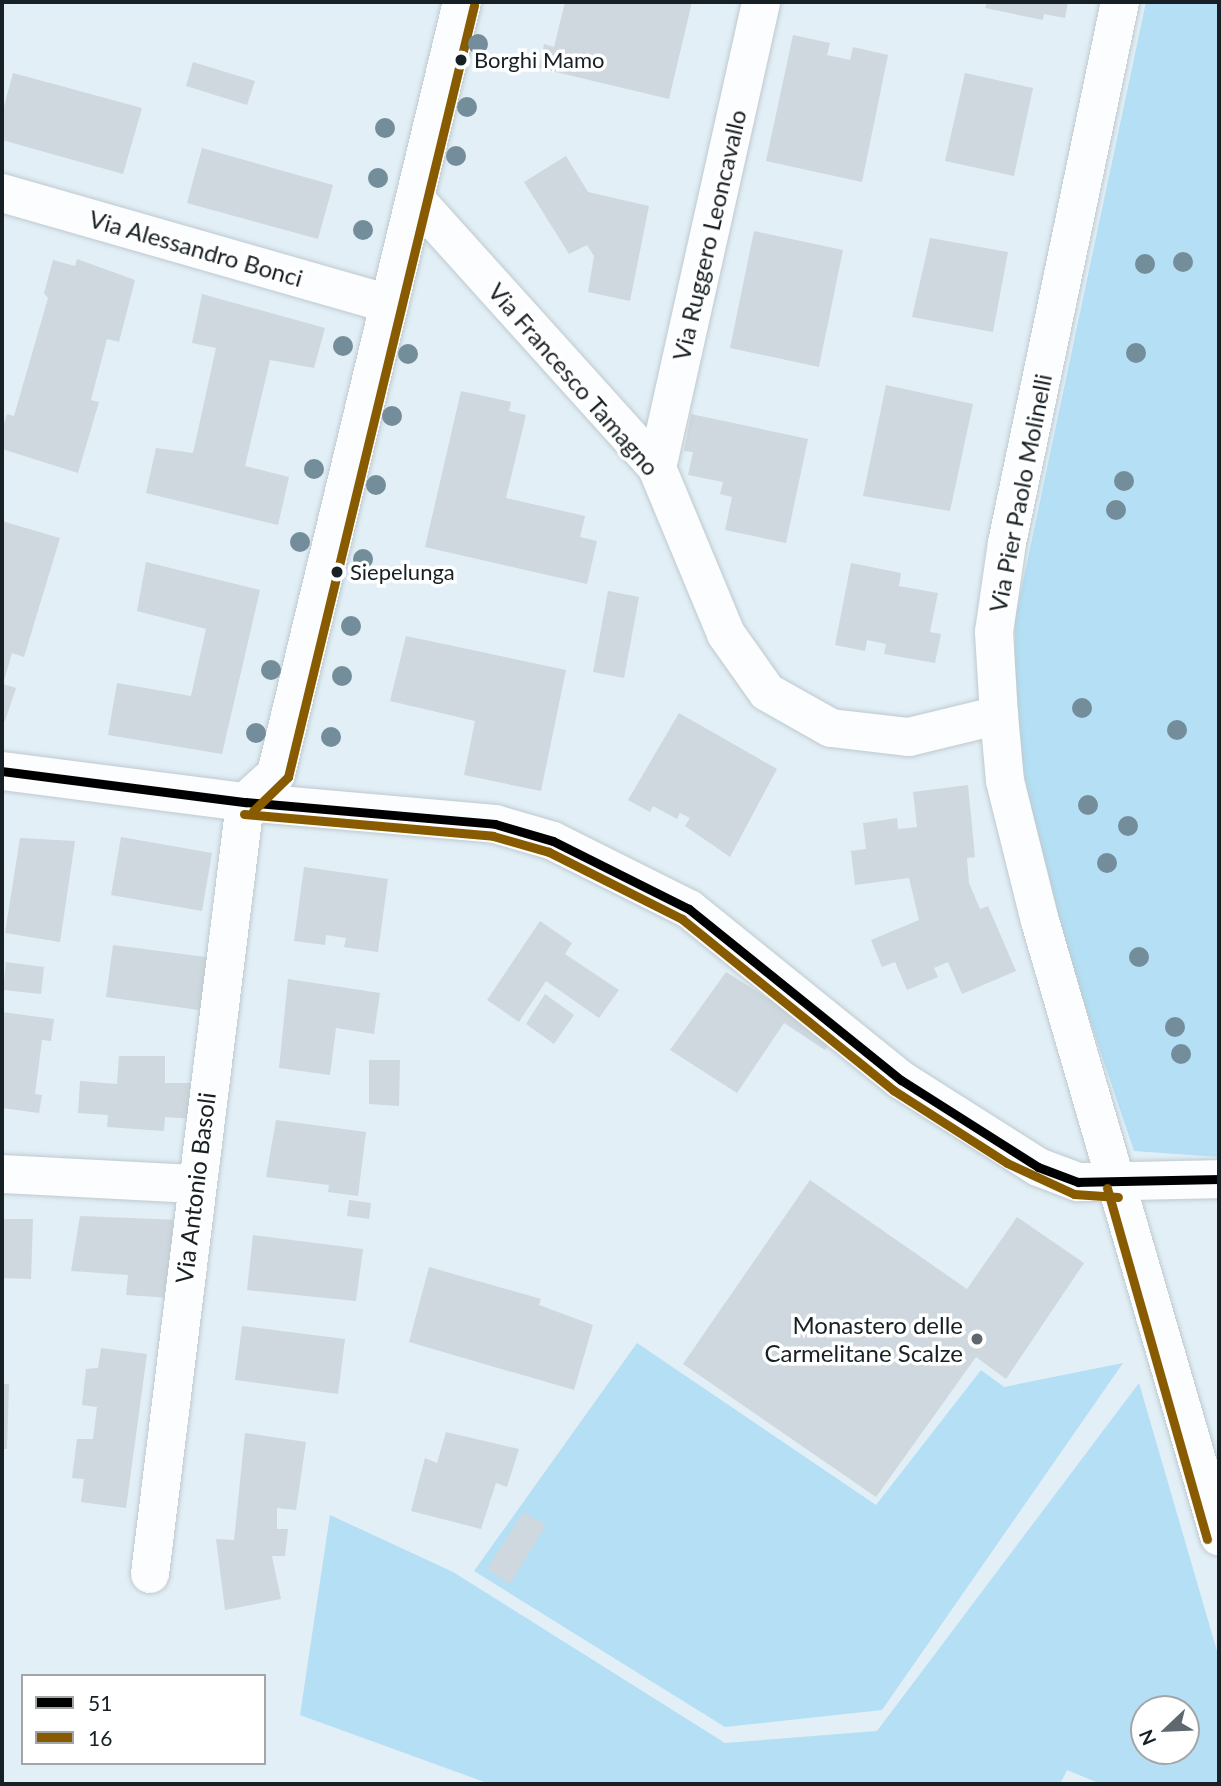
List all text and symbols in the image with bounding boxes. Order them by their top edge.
place label: Borghi Mamo [474,47,605,73]
marker: Borghi Mamo [454,53,468,67]
street label: Via Ruggero Leoncavallo [666,107,752,363]
street label: Via Alessandro Bonci [85,204,307,292]
street label: Via Francesco Tamagno [482,277,666,481]
street label: Via Pier Paolo Molinelli [983,371,1057,615]
place label: Siepelunga [350,559,455,585]
marker: Siepelunga [330,565,344,579]
street label: Via Antonio Basoli [169,1090,221,1286]
place label: Monastero delle Carmelitane Scalze [764,1311,963,1367]
marker: Monastero delle Carmelitane Scalze [969,1331,985,1347]
legend [21,1674,266,1765]
text: 51 [88,1690,112,1715]
north arrow [1130,1695,1200,1765]
text: 16 [88,1725,112,1750]
text: N [1134,1726,1160,1749]

